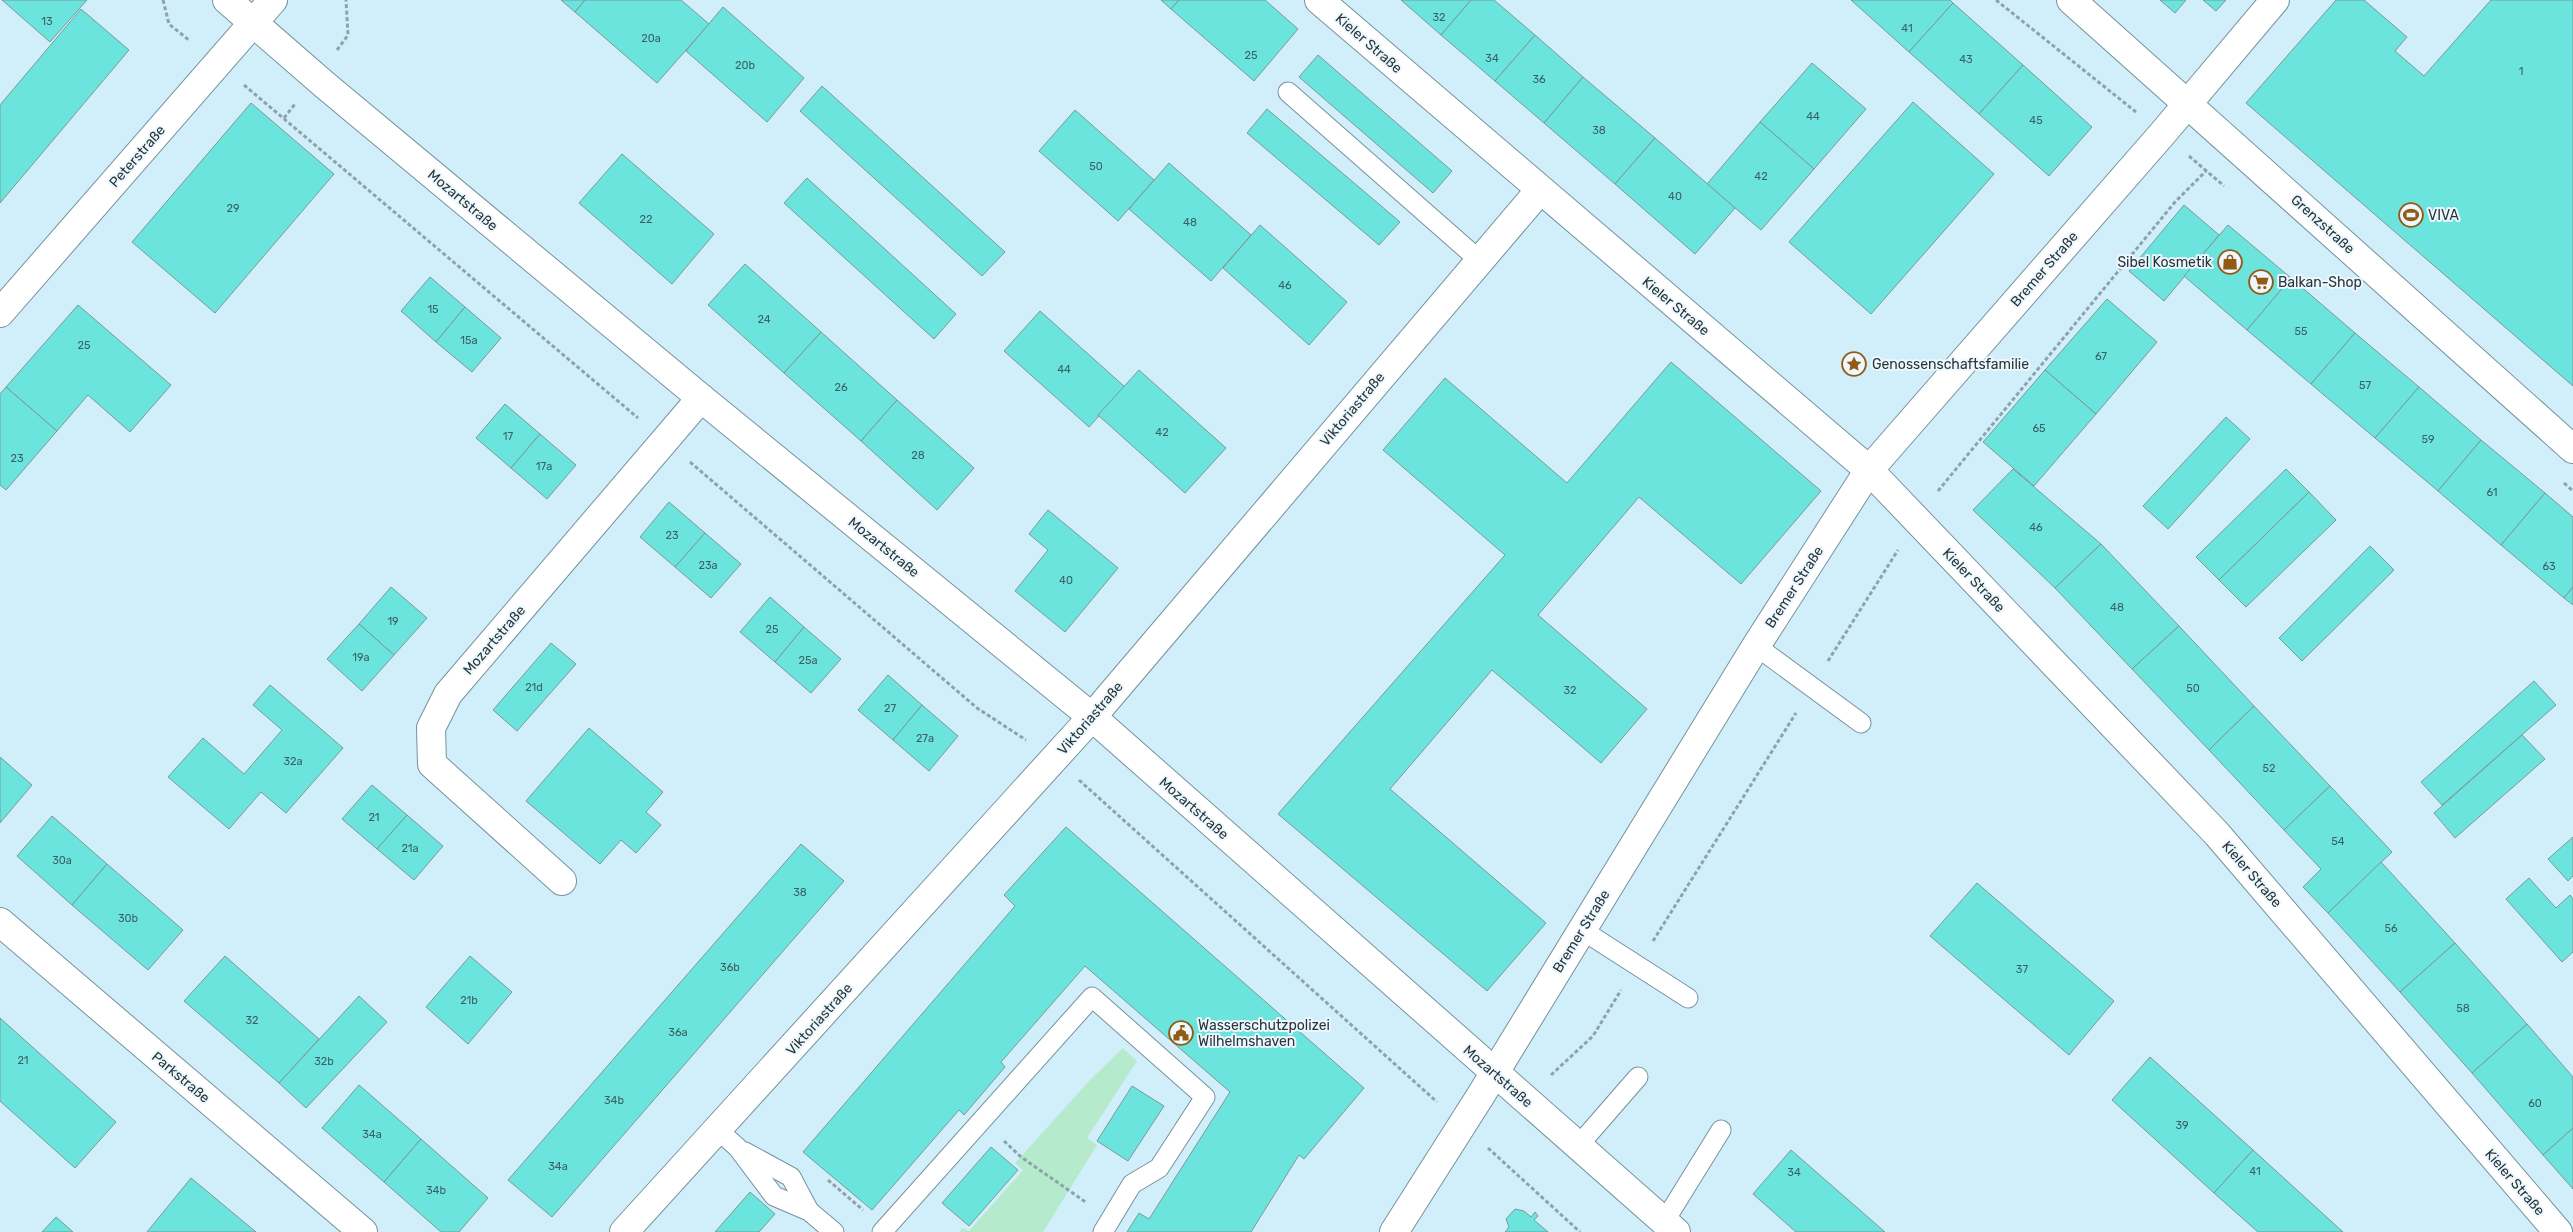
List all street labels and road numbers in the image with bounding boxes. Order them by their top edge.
street label: Kieler Straße [1332,10,1406,77]
street label: Peterstraße [106,122,169,191]
street label: Mozartstraße [424,166,501,235]
street label: Grenzstraße [2287,191,2358,257]
street label: Bremer Straße [2007,228,2082,310]
street label: Kieler Straße [1639,273,1713,340]
street label: Viktoriastraße [1317,369,1388,450]
street label: Mozartstraße [845,514,923,581]
street label: Bremer Straße [1762,543,1827,631]
street label: Kieler Straße [1939,545,2009,616]
street label: Mozartstraße [460,602,529,678]
street label: Viktoriastraße [1054,678,1127,758]
street label: Mozartstraße [1156,774,1232,843]
street label: Kieler Straße [2218,838,2285,911]
street label: Bremer Straße [1549,887,1614,976]
street label: Viktoriastraße [783,980,856,1059]
street label: Mozartstraße [1460,1042,1536,1111]
street label: Parkstraße [148,1048,213,1107]
street label: Kieler Straße [2481,1146,2548,1219]

